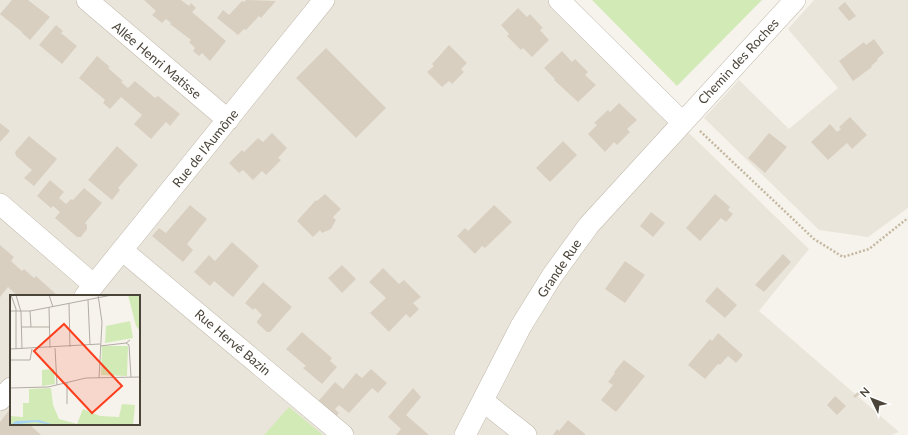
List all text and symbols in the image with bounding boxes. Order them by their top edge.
street label: Chemin des Roches [694,15,782,107]
street label: Allée Henri Matisse [109,18,205,102]
street label: Rue de l'Aumône [169,106,241,190]
street label: Grande Rue [534,236,584,300]
inset map [10,295,140,425]
street label: Rue Hervé Bazin [192,306,274,378]
north arrow [852,379,892,419]
text: N [857,384,872,399]

